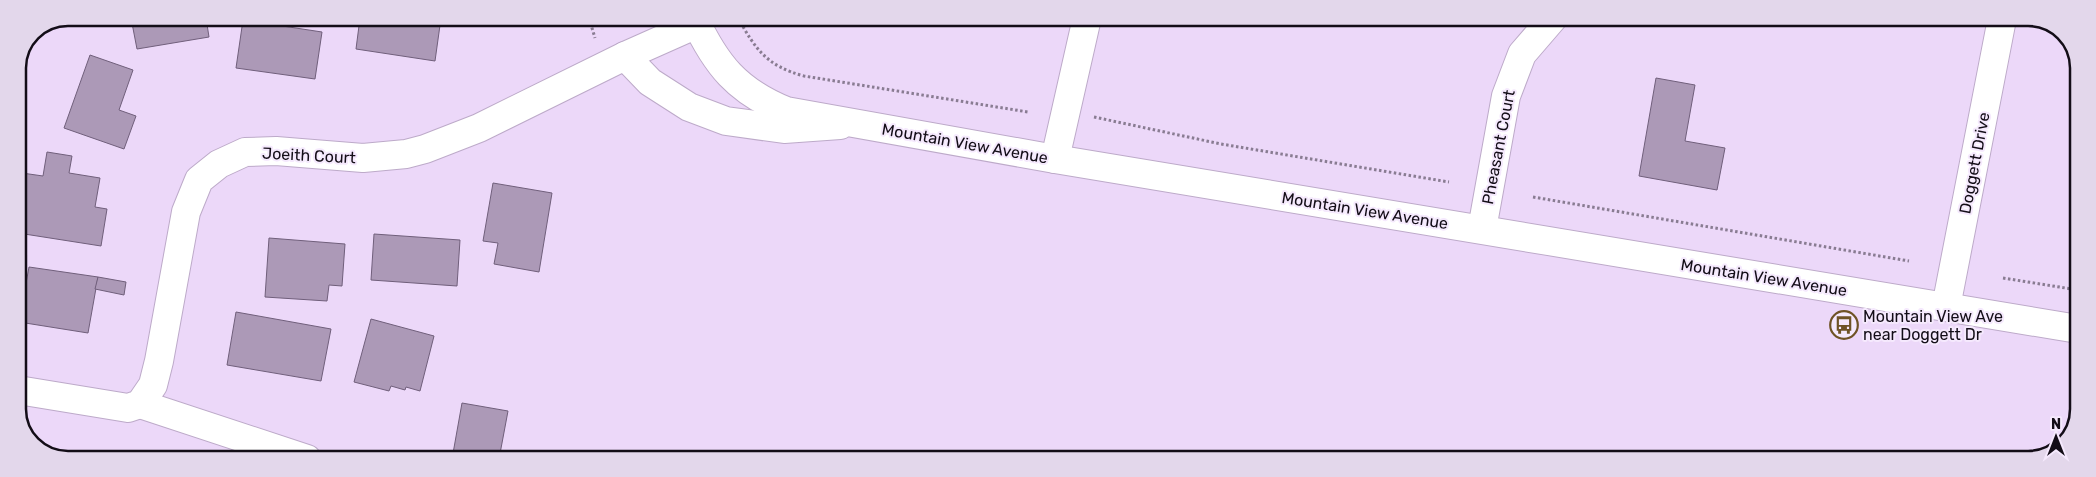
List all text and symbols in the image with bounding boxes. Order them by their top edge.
street label: Pheasant Court [1478,88,1519,206]
street label: Doggett Drive [1955,111,1994,216]
street label: Mountain View Avenue [880,120,1049,167]
street label: Joeith Court [262,144,356,167]
street label: Mountain View Avenue [1280,188,1450,233]
street label: Mountain View Avenue [1679,255,1849,300]
place label: Mountain View Ave near Doggett Dr [1863,307,2003,344]
bus stop icon: Mountain View Ave near Doggett Dr [1829,310,1859,340]
north arrow [2031,412,2081,462]
text: N [2051,416,2061,433]

